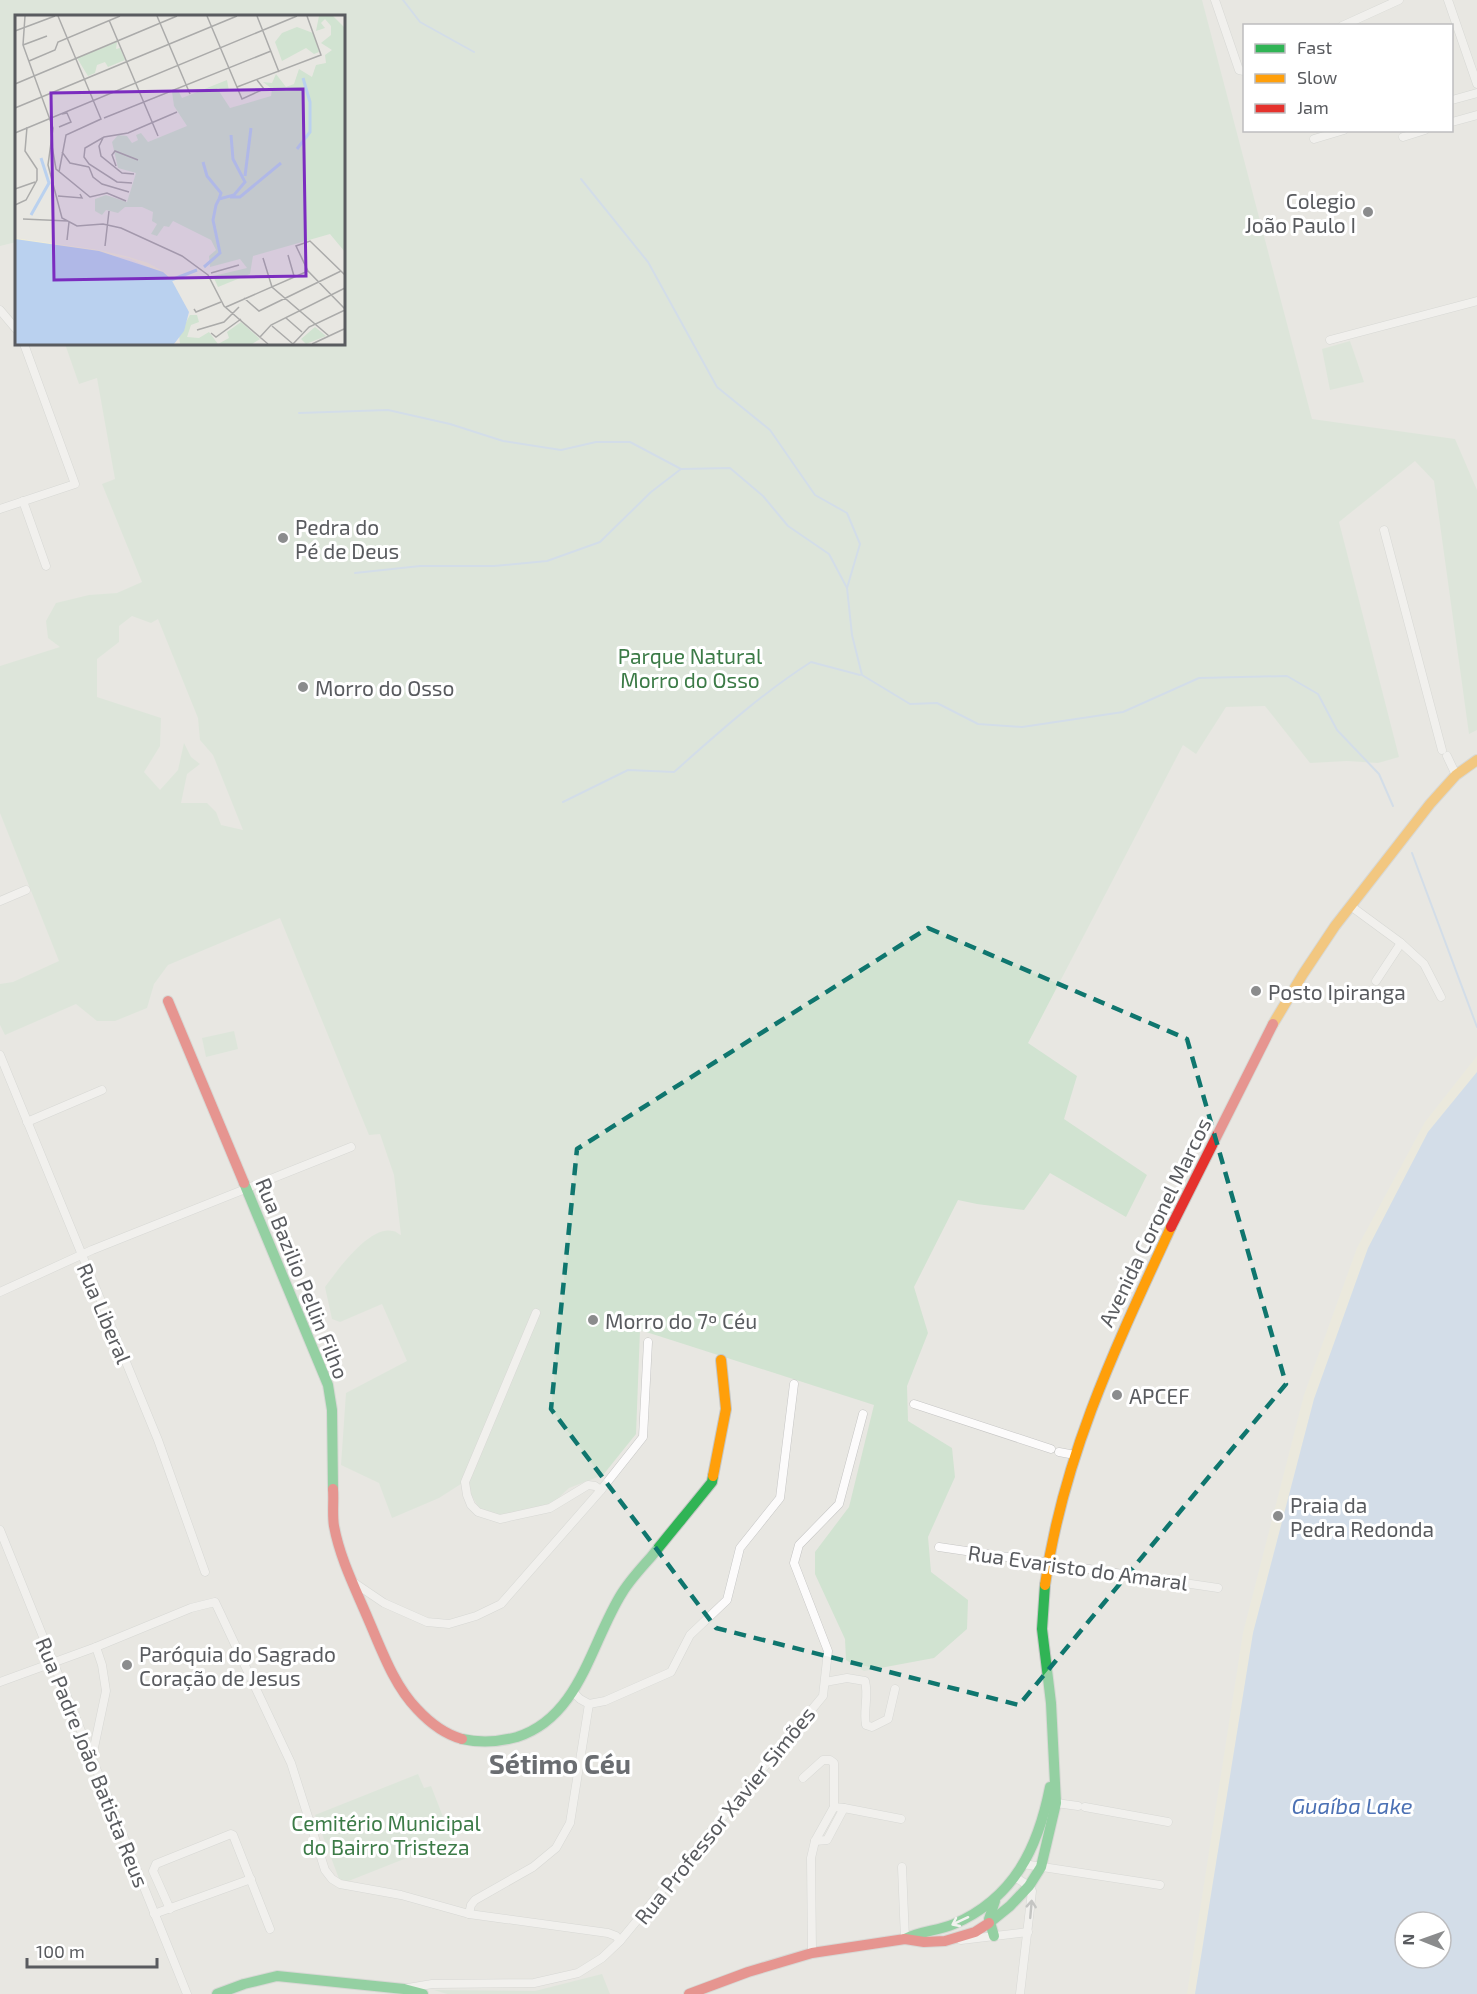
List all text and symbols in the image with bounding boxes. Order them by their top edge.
inset map [15,15,345,345]
legend [1243,24,1453,132]
text: Fast [1297,36,1332,58]
text: Slow [1297,66,1338,88]
text: Jam [1297,96,1329,118]
place label: Colegio João Paulo I [1245,188,1356,237]
marker: Colegio João Paulo I [1361,205,1375,219]
place label: Pedra do Pé de Deus [295,514,399,563]
marker: Pedra do Pé de Deus [276,531,290,545]
park label: Parque Natural Morro do Osso [618,643,763,692]
place label: Morro do Osso [315,675,454,700]
marker: Morro do Osso [296,680,310,694]
place label: Posto Ipiranga [1268,979,1406,1004]
marker: Posto Ipiranga [1249,984,1263,998]
street label: Avenida Coronel Marcos [1093,1114,1215,1330]
street label: Rua Bazilio Pellin Filho [251,1174,355,1382]
street label: Rua Liberal [73,1259,138,1368]
place label: Morro do 7º Céu [605,1308,757,1333]
marker: Morro do 7º Céu [586,1313,600,1327]
place label: APCEF [1129,1383,1190,1408]
marker: APCEF [1110,1388,1124,1402]
place label: Praia da Pedra Redonda [1290,1492,1434,1541]
marker: Praia da Pedra Redonda [1271,1509,1285,1523]
street label: Rua Evaristo do Amaral [966,1539,1190,1595]
street label: Rua Padre João Batista Reus [31,1633,155,1891]
place label: Paróquia do Sagrado Coração de Jesus [139,1641,336,1692]
marker: Paróquia do Sagrado Coração de Jesus [120,1658,134,1672]
street label: Rua Professor Xavier Simões [629,1701,819,1929]
district label: Sétimo Céu [489,1747,631,1779]
water label: Guaíba Lake [1291,1792,1413,1818]
park label: Cemitério Municipal do Bairro Tristeza [291,1810,482,1859]
one-way arrow [1026,1899,1037,1919]
north arrow [1393,1910,1453,1970]
one-way arrow [951,1915,969,1927]
scale bar [27,1931,158,1969]
text: N [1398,1934,1417,1946]
text: 100 m [36,1940,85,1962]

